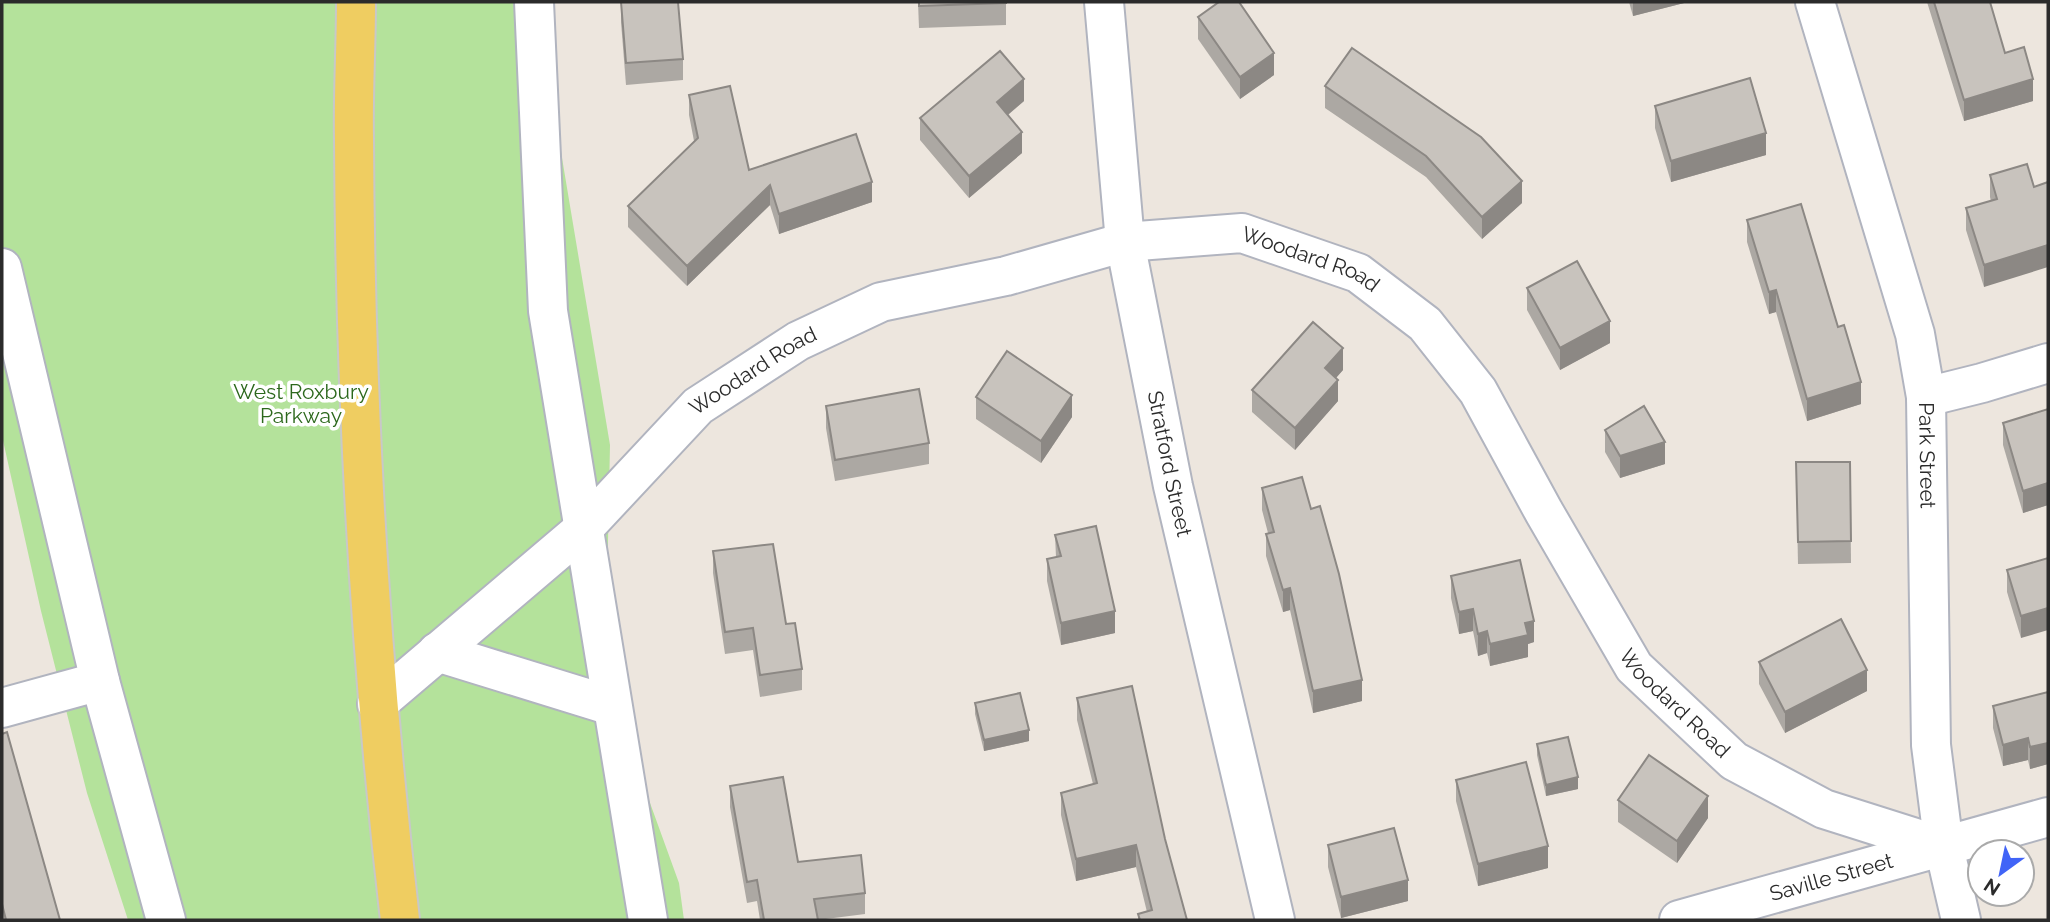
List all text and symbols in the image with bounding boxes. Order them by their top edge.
street label: Woodard Road [1239,221,1385,297]
street label: Woodard Road [684,321,820,420]
park label: West Roxbury Parkway [233,379,369,428]
street label: Stratford Street [1143,389,1197,539]
street label: Park Street [1914,402,1941,509]
street label: Woodard Road [1614,644,1736,763]
north arrow [1966,838,2036,908]
street label: Saville Street [1767,848,1896,906]
text: N [1980,874,2004,900]

